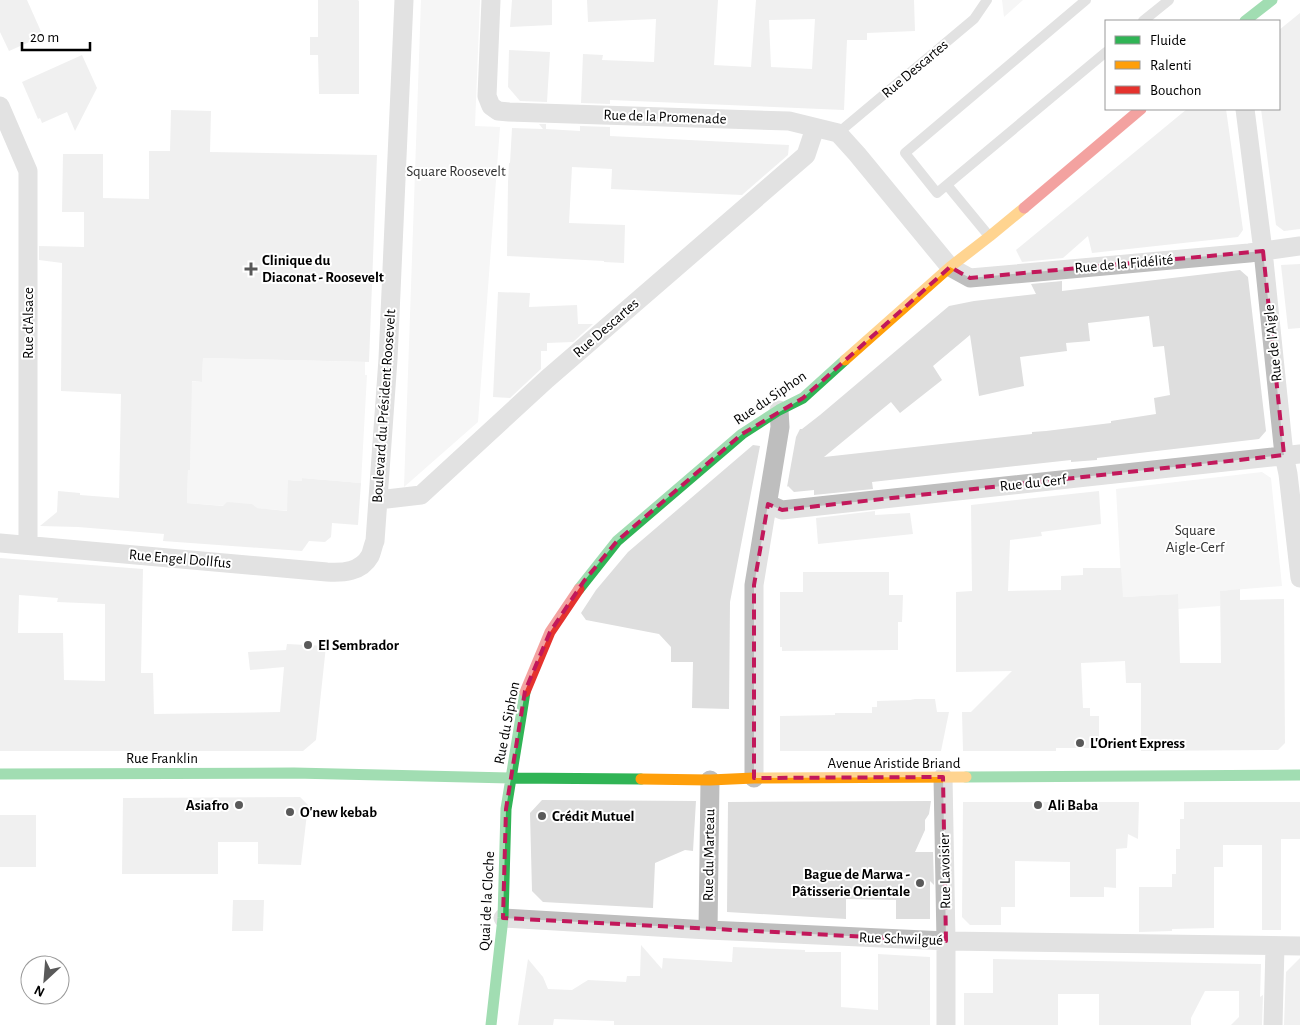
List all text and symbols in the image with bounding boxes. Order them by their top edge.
scale bar [22,20,90,52]
legend [1105,20,1280,110]
text: 20 m [30,30,59,45]
text: Fluide [1150,33,1186,48]
street label: Rue Descartes [879,37,951,101]
text: Ralenti [1150,58,1192,73]
text: Bouchon [1150,83,1201,98]
street label: Rue de la Promenade [603,107,727,127]
park label: Square Roosevelt [406,164,506,179]
street label: Rue de la Fidélité [1074,252,1174,276]
place label: Clinique du Diaconat - Roosevelt [262,253,384,285]
marker: Clinique du Diaconat - Roosevelt [244,262,258,276]
street label: Rue d'Alsace [21,287,36,359]
street label: Rue Descartes [570,296,642,360]
street label: Rue de l'Aigle [1261,303,1285,382]
street label: Boulevard du Président Roosevelt [370,308,398,503]
street label: Rue du Siphon [731,368,809,428]
street label: Rue du Cerf [999,472,1068,494]
park label: Square Aigle-Cerf [1166,523,1226,555]
street label: Rue Engel Dollfus [128,547,232,571]
place label: El Sembrador [318,638,400,653]
marker: El Sembrador [302,639,314,651]
street label: Rue du Siphon [492,680,522,766]
place label: L'Orient Express [1090,736,1185,751]
marker: L'Orient Express [1074,737,1086,749]
street label: Rue Franklin [126,751,198,766]
street label: Avenue Aristide Briand [828,756,961,771]
place label: Asiafro [186,798,229,813]
place label: Ali Baba [1048,798,1098,813]
marker: Asiafro [233,799,245,811]
marker: Ali Baba [1032,799,1044,811]
place label: O'new kebab [300,805,377,820]
marker: O'new kebab [284,806,296,818]
street label: Rue du Marteau [701,808,717,901]
place label: Crédit Mutuel [552,809,634,824]
marker: Crédit Mutuel [536,810,548,822]
street label: Rue Lavoisier [937,833,953,909]
street label: Quai de la Cloche [477,851,497,951]
place label: Bague de Marwa - Pâtisserie Orientale [792,867,910,899]
marker: Bague de Marwa - Pâtisserie Orientale [914,877,926,889]
street label: Rue Schwilgué [859,930,944,948]
north arrow [20,955,70,1005]
text: N [32,982,47,999]

